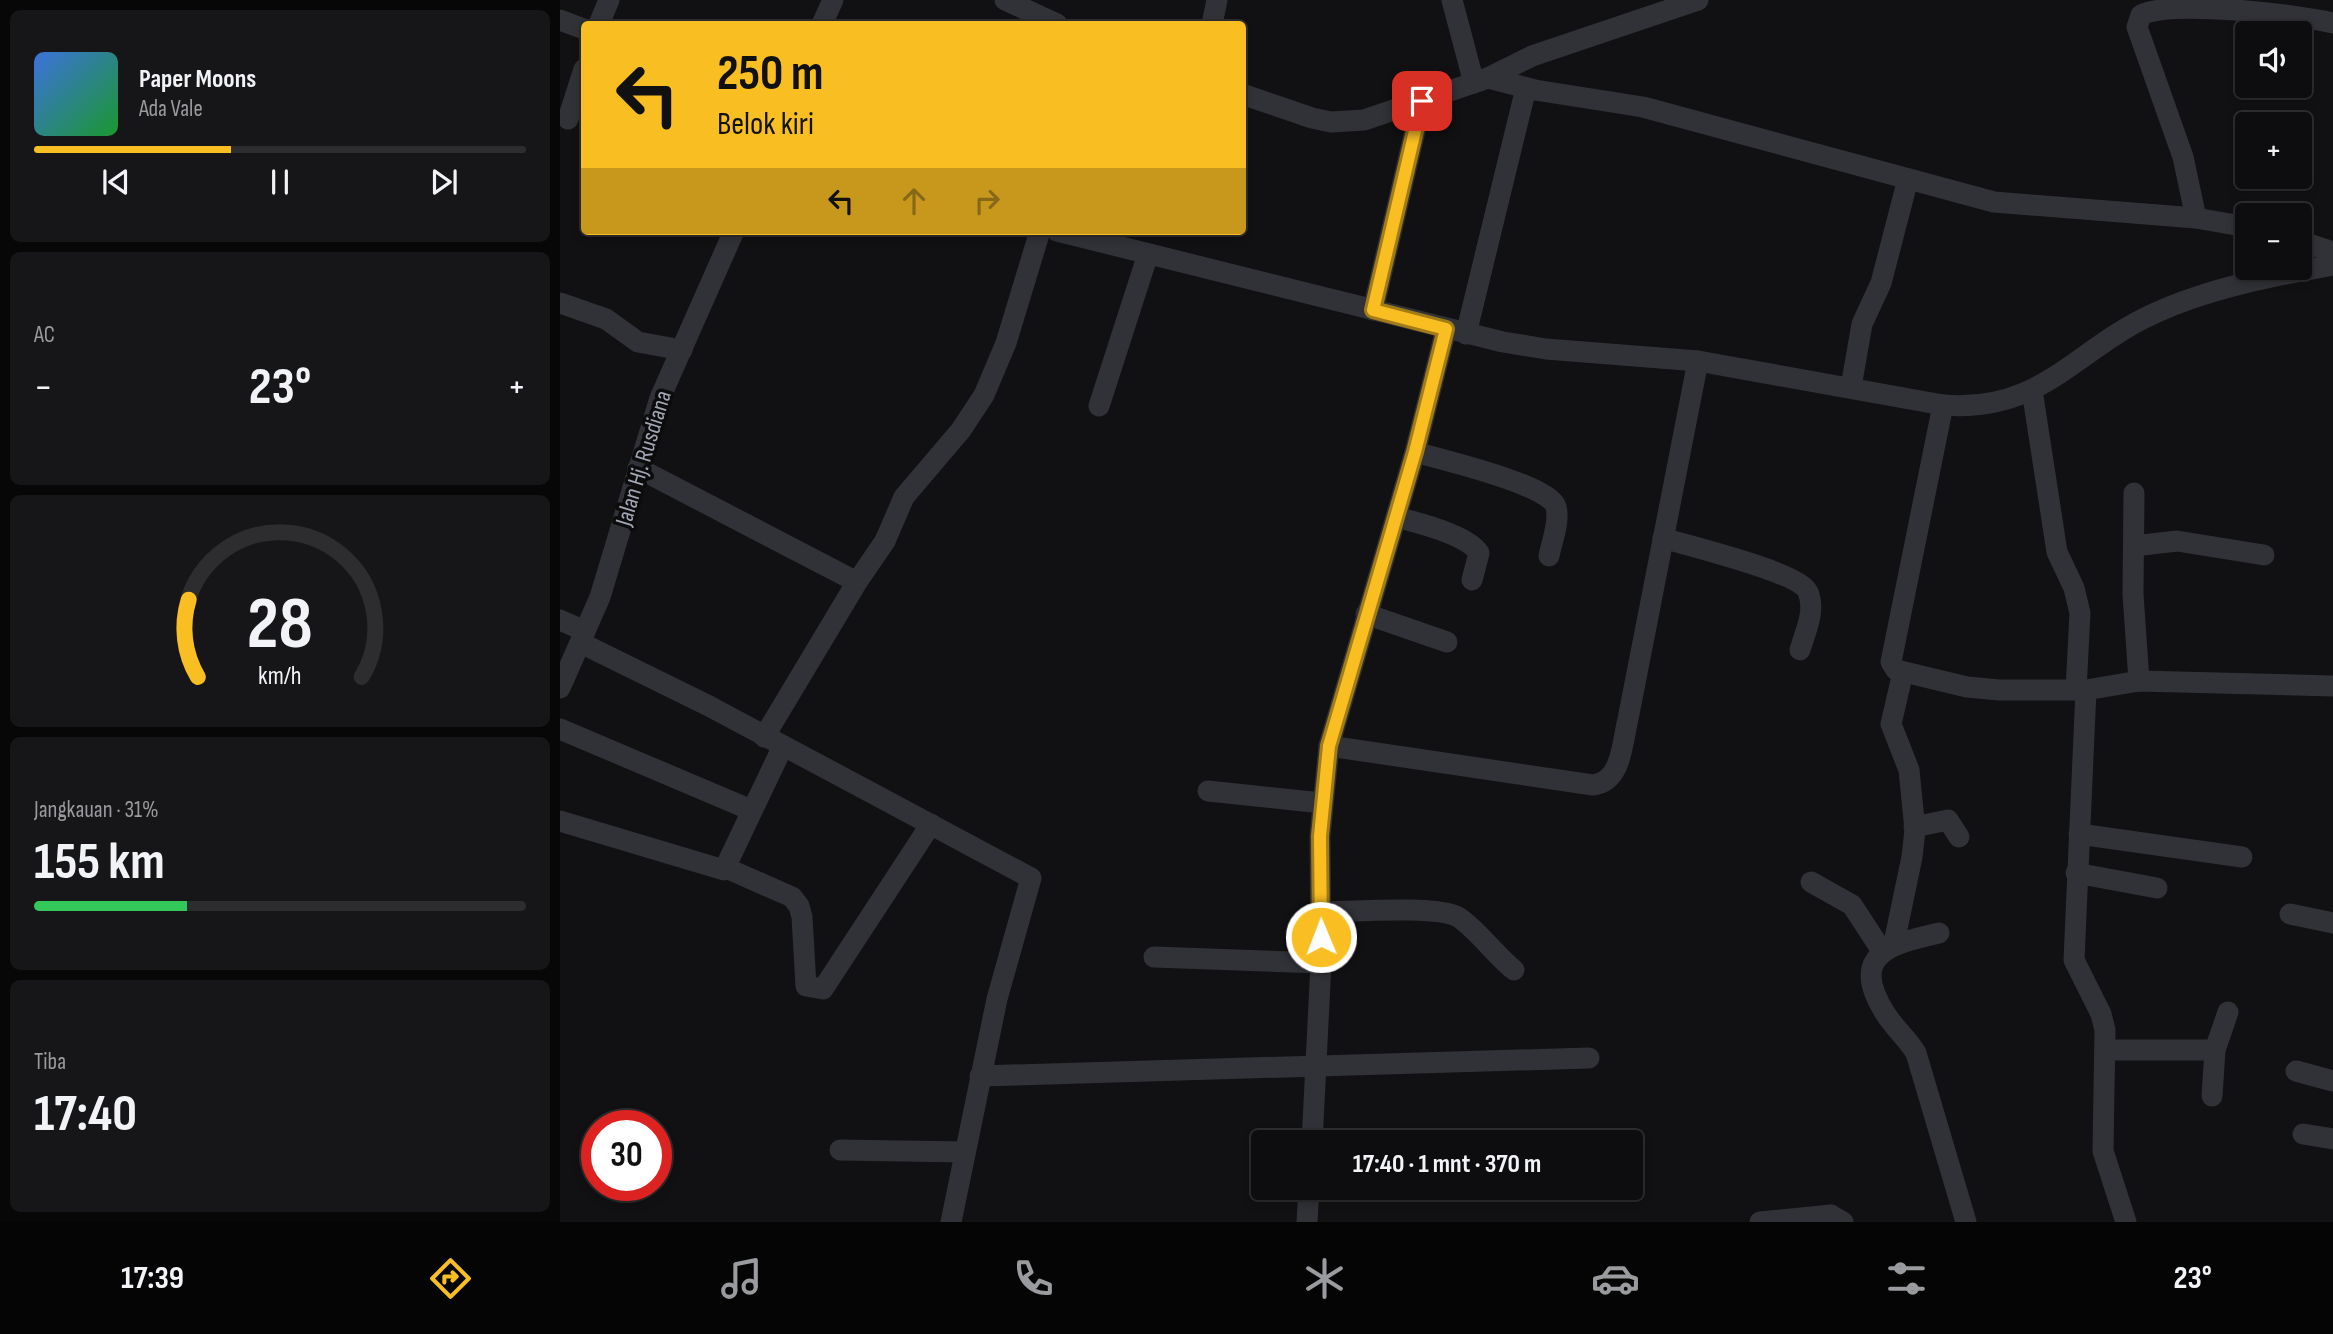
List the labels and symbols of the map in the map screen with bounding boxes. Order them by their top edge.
pin [1392,71,1452,131]
street label: Jalan Hj. Rusdiana [609,387,678,530]
position arrow [1284,900,1358,974]
speed limit sign: 30 [581,1110,672,1201]

